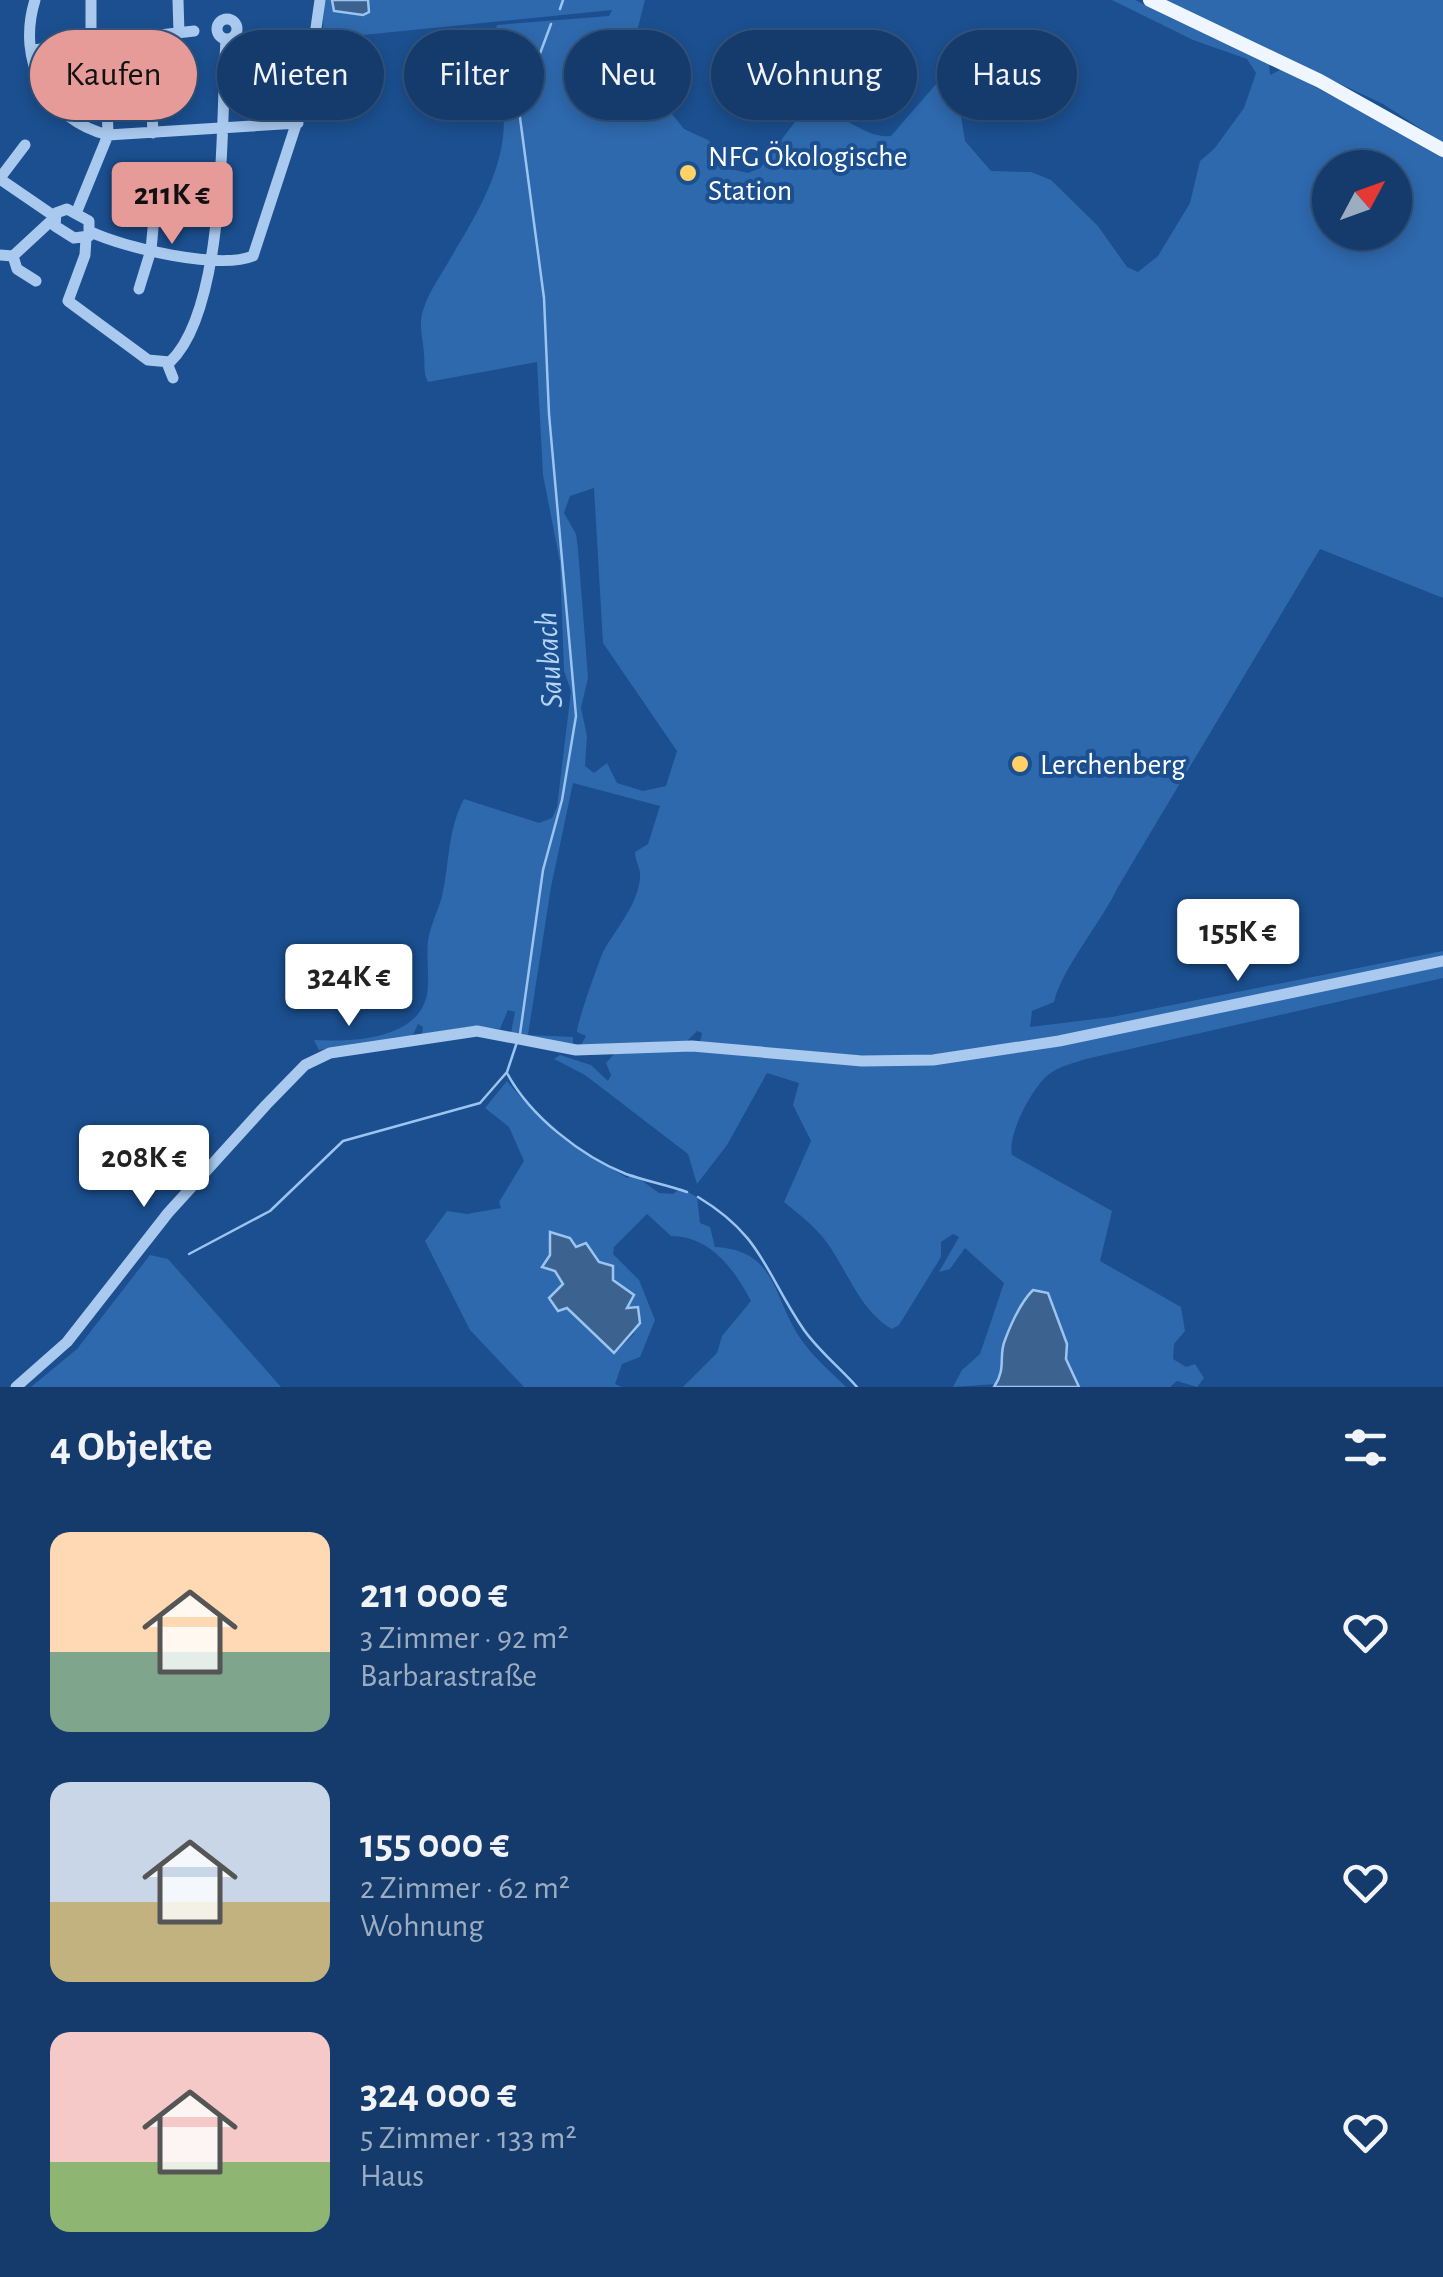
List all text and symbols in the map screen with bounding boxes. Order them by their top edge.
chip: Kaufen [30,30,197,120]
chip: Mieten [217,30,384,120]
chip: Filter [404,30,544,120]
chip: Neu [564,30,691,120]
chip: Wohnung [711,30,917,120]
chip: Haus [937,30,1077,120]
place label: NFG Ökologische Station [708,141,908,206]
north arrow [1312,150,1412,250]
map controls [1312,150,1412,250]
pin: 211K € [91,162,253,247]
marker: NFG Ökologische Station [677,162,699,184]
text: 211K € [134,178,210,210]
water label: Saubach [530,611,568,709]
place label: Lerchenberg [1040,750,1186,780]
marker: Lerchenberg [1009,753,1031,775]
pin: 155K € [1157,899,1319,984]
text: 155K € [1199,915,1277,947]
pin: 324K € [268,944,430,1029]
text: 324K € [307,960,391,992]
pin: 208K € [63,1125,225,1210]
text: 208K € [101,1141,187,1173]
icon: filters [1338,1420,1393,1475]
text: 4 Objekte [50,1426,213,1468]
icon: home [130,1572,250,1692]
text: 211 000 € [360,1573,508,1615]
icon: heart [1338,1605,1393,1660]
text: 3 Zimmer · 92 m² [360,1622,569,1654]
text: Barbarastraße [360,1660,537,1692]
icon: home [130,1822,250,1942]
text: 155 000 € [360,1823,509,1865]
icon: heart [1338,1855,1393,1910]
text: 2 Zimmer · 62 m² [360,1872,570,1904]
text: Wohnung [360,1910,484,1942]
icon: home [130,2072,250,2192]
text: 324 000 € [360,2073,517,2115]
icon: heart [1338,2105,1393,2160]
text: 5 Zimmer · 133 m² [360,2122,577,2154]
text: Haus [360,2160,424,2192]

